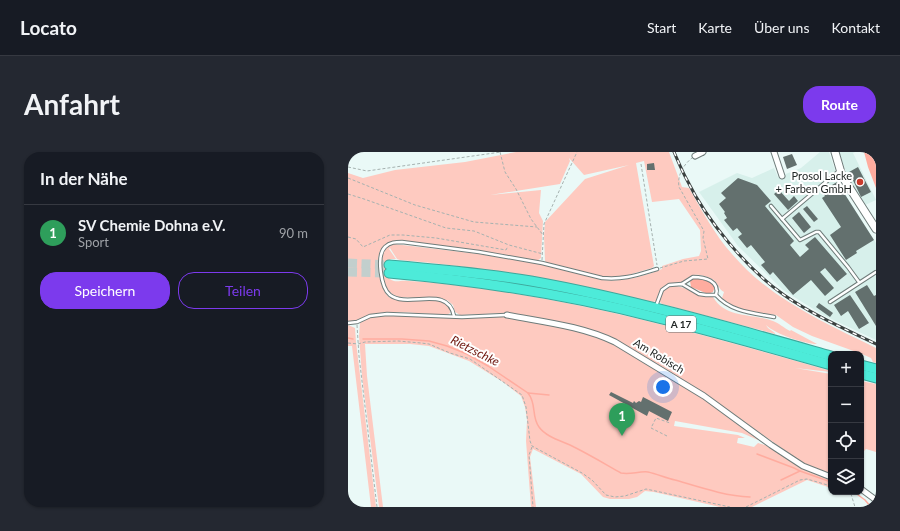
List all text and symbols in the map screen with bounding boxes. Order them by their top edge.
text: Locato [20,16,77,39]
text: Start [647,19,676,36]
text: Karte [698,19,732,36]
text: Über uns [754,19,809,36]
text: Kontakt [831,19,880,36]
button: Route [803,86,876,123]
text: Anfahrt [24,87,120,121]
text: In der Nähe [40,168,128,189]
place label: Prosol Lacke + Farben GmbH [776,169,852,195]
marker: Prosol Lacke + Farben GmbH [855,177,865,187]
text: SV Chemie Dohna e.V. [78,216,226,234]
text: 1 [49,225,57,241]
text: 90 m [279,225,308,241]
text: Sport [78,234,109,250]
button: Speichern [40,272,170,309]
button: Teilen [178,272,308,309]
road number: A 17 [666,316,696,332]
water label: Rietzschke [448,332,502,369]
street label: Am Robisch [631,335,687,376]
map controls [828,351,864,495]
button: + [828,351,864,387]
your location [653,377,673,397]
button: − [828,387,864,423]
pin: 1 [609,403,635,436]
button: locate [828,423,864,459]
button: layers [828,459,864,495]

